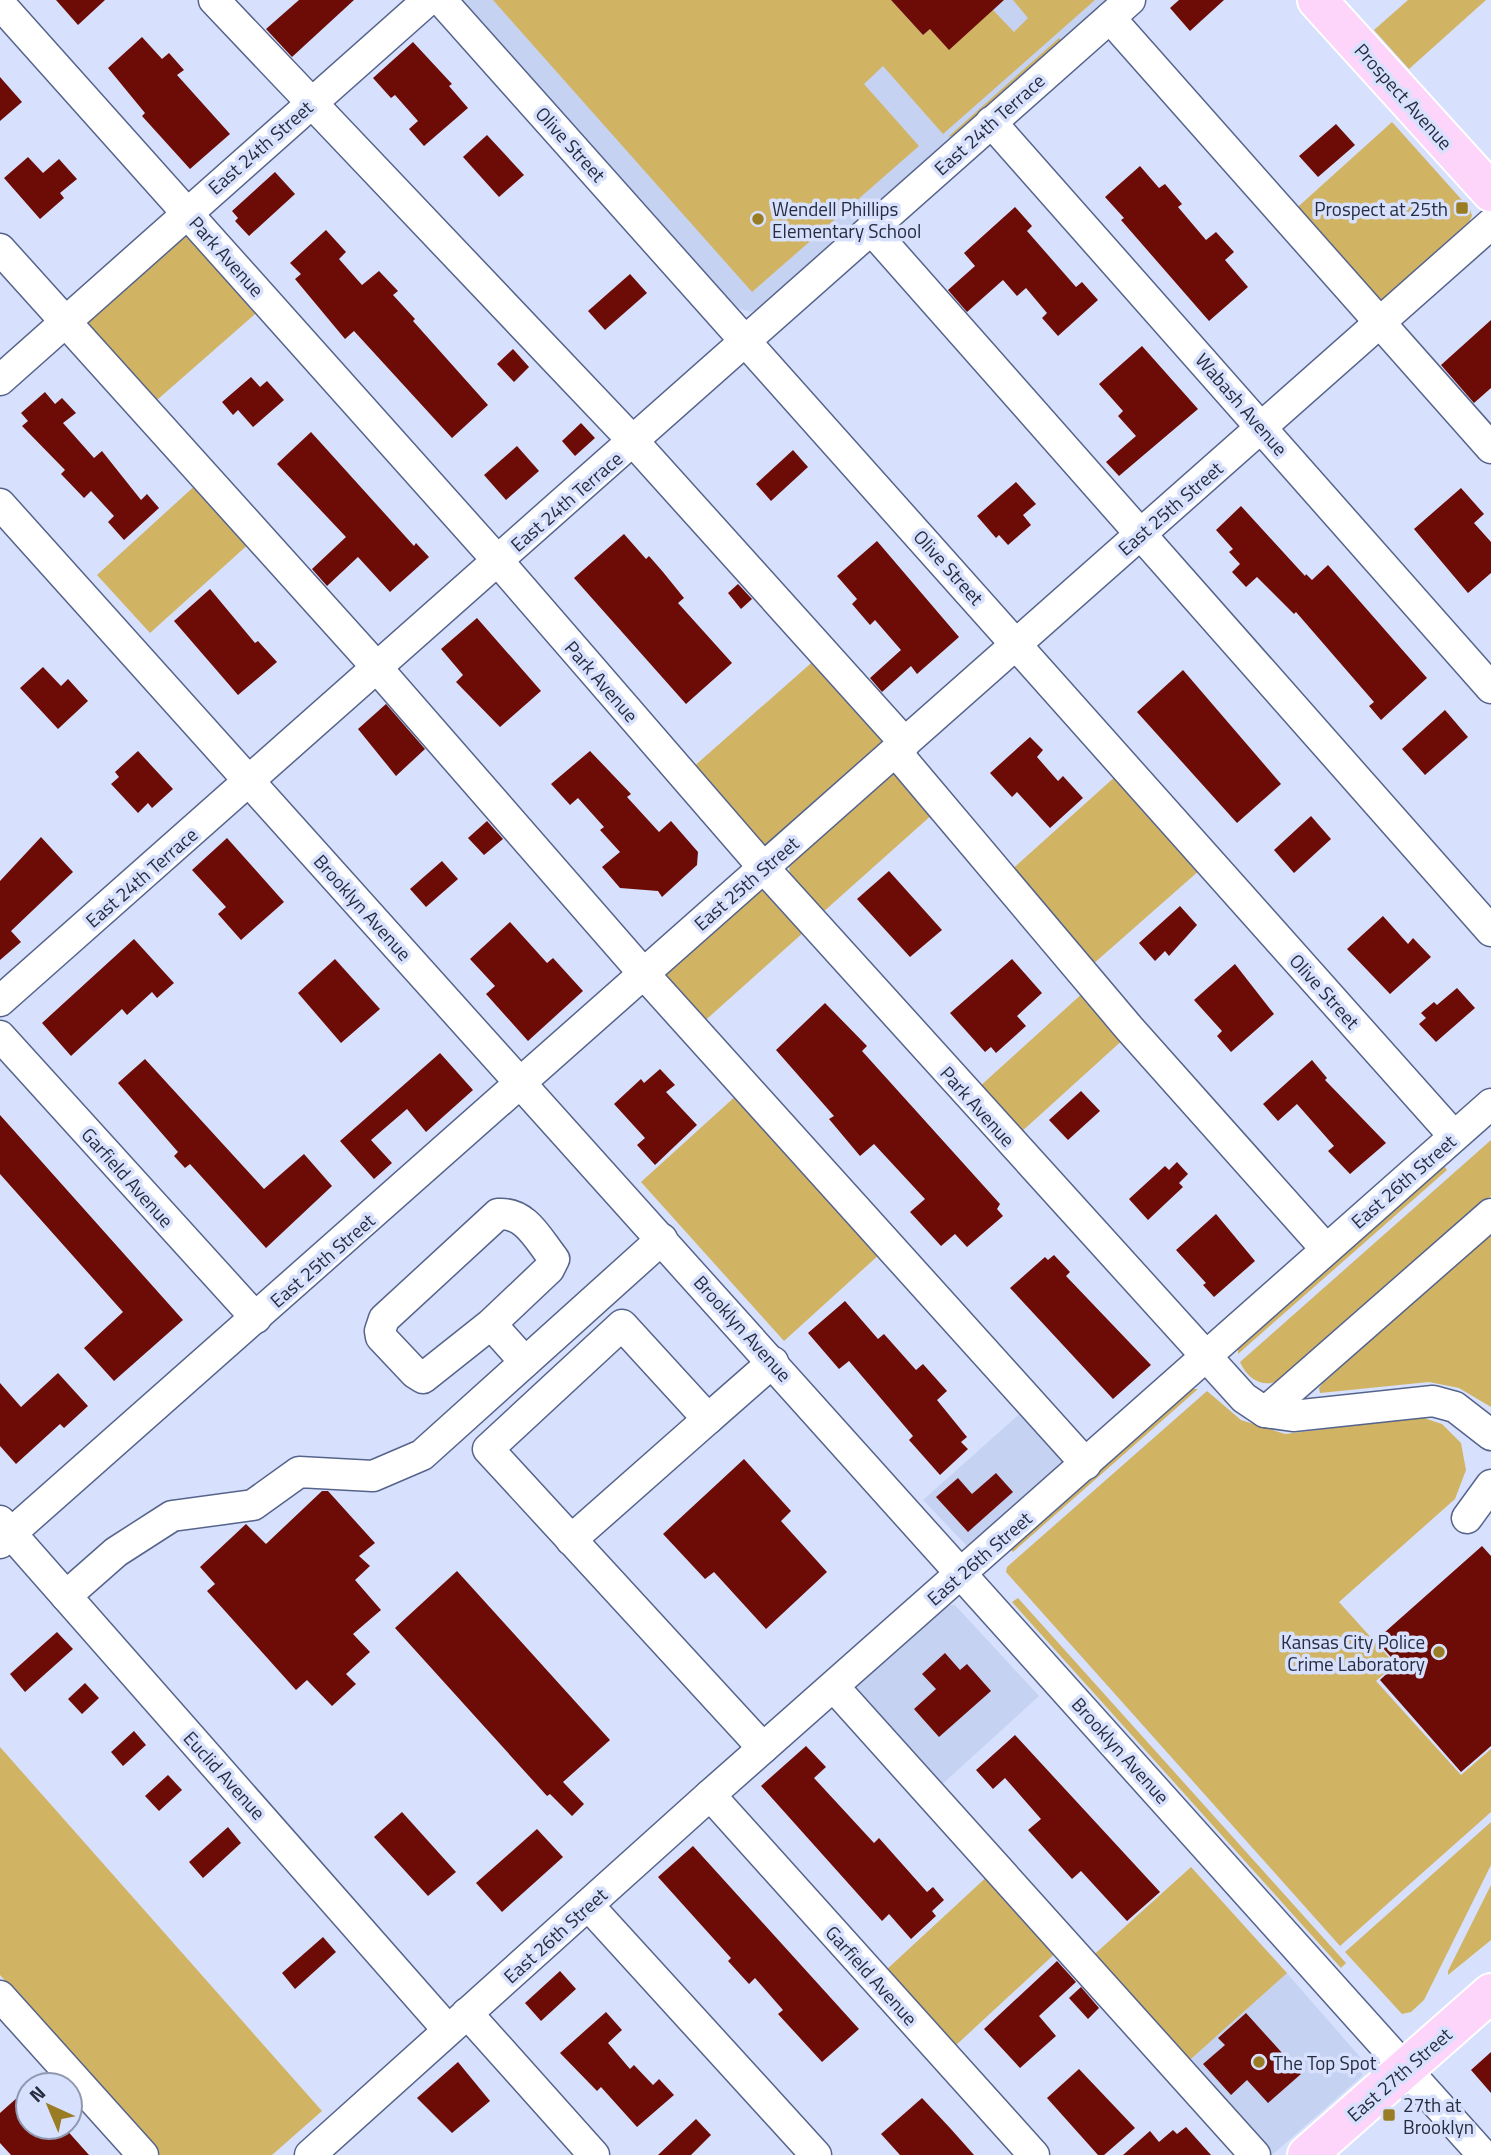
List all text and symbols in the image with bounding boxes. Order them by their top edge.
street label: Prospect Avenue [1348,36,1460,156]
street label: East 24th Terrace [927,66,1051,182]
street label: East 24th Street [201,93,319,201]
street label: Olive Street [529,100,613,188]
place label: Wendell Phillips Elementary School [772,194,921,245]
place label: Prospect at 25th [1314,194,1448,223]
marker: Prospect at 25th [1454,200,1470,216]
street label: Park Avenue [183,209,271,303]
marker: Wendell Phillips Elementary School [750,211,766,227]
street label: Wabash Avenue [1189,346,1295,462]
street label: East 24th Terrace [504,444,628,558]
street label: East 25th Street [1111,454,1229,562]
street label: Olive Street [907,523,991,611]
street label: Park Avenue [558,634,646,728]
street label: East 24th Terrace [79,820,203,934]
street label: East 25th Street [687,829,805,937]
street label: Brooklyn Avenue [307,847,419,967]
street label: Olive Street [1283,947,1367,1035]
street label: Park Avenue [934,1059,1022,1153]
street label: Garfield Avenue [75,1121,181,1233]
street label: East 26th Street [1344,1127,1462,1235]
street label: East 25th Street [263,1206,381,1314]
street label: Brooklyn Avenue [687,1268,799,1388]
street label: East 26th Street [920,1504,1038,1612]
place label: Kansas City Police Crime Laboratory [1281,1627,1425,1678]
marker: Kansas City Police Crime Laboratory [1431,1644,1447,1660]
street label: Brooklyn Avenue [1065,1690,1177,1810]
street label: Euclid Avenue [177,1724,273,1826]
street label: East 26th Street [497,1880,614,1990]
street label: Garfield Avenue [819,1919,925,2031]
street label: East 27th Street [1340,2020,1458,2128]
place label: The Top Spot [1273,2048,1377,2077]
marker: The Top Spot [1251,2054,1267,2070]
north arrow [14,2071,84,2141]
text: N [22,2078,52,2108]
place label: 27th at Brooklyn [1403,2090,1474,2141]
marker: 27th at Brooklyn [1381,2107,1397,2123]

